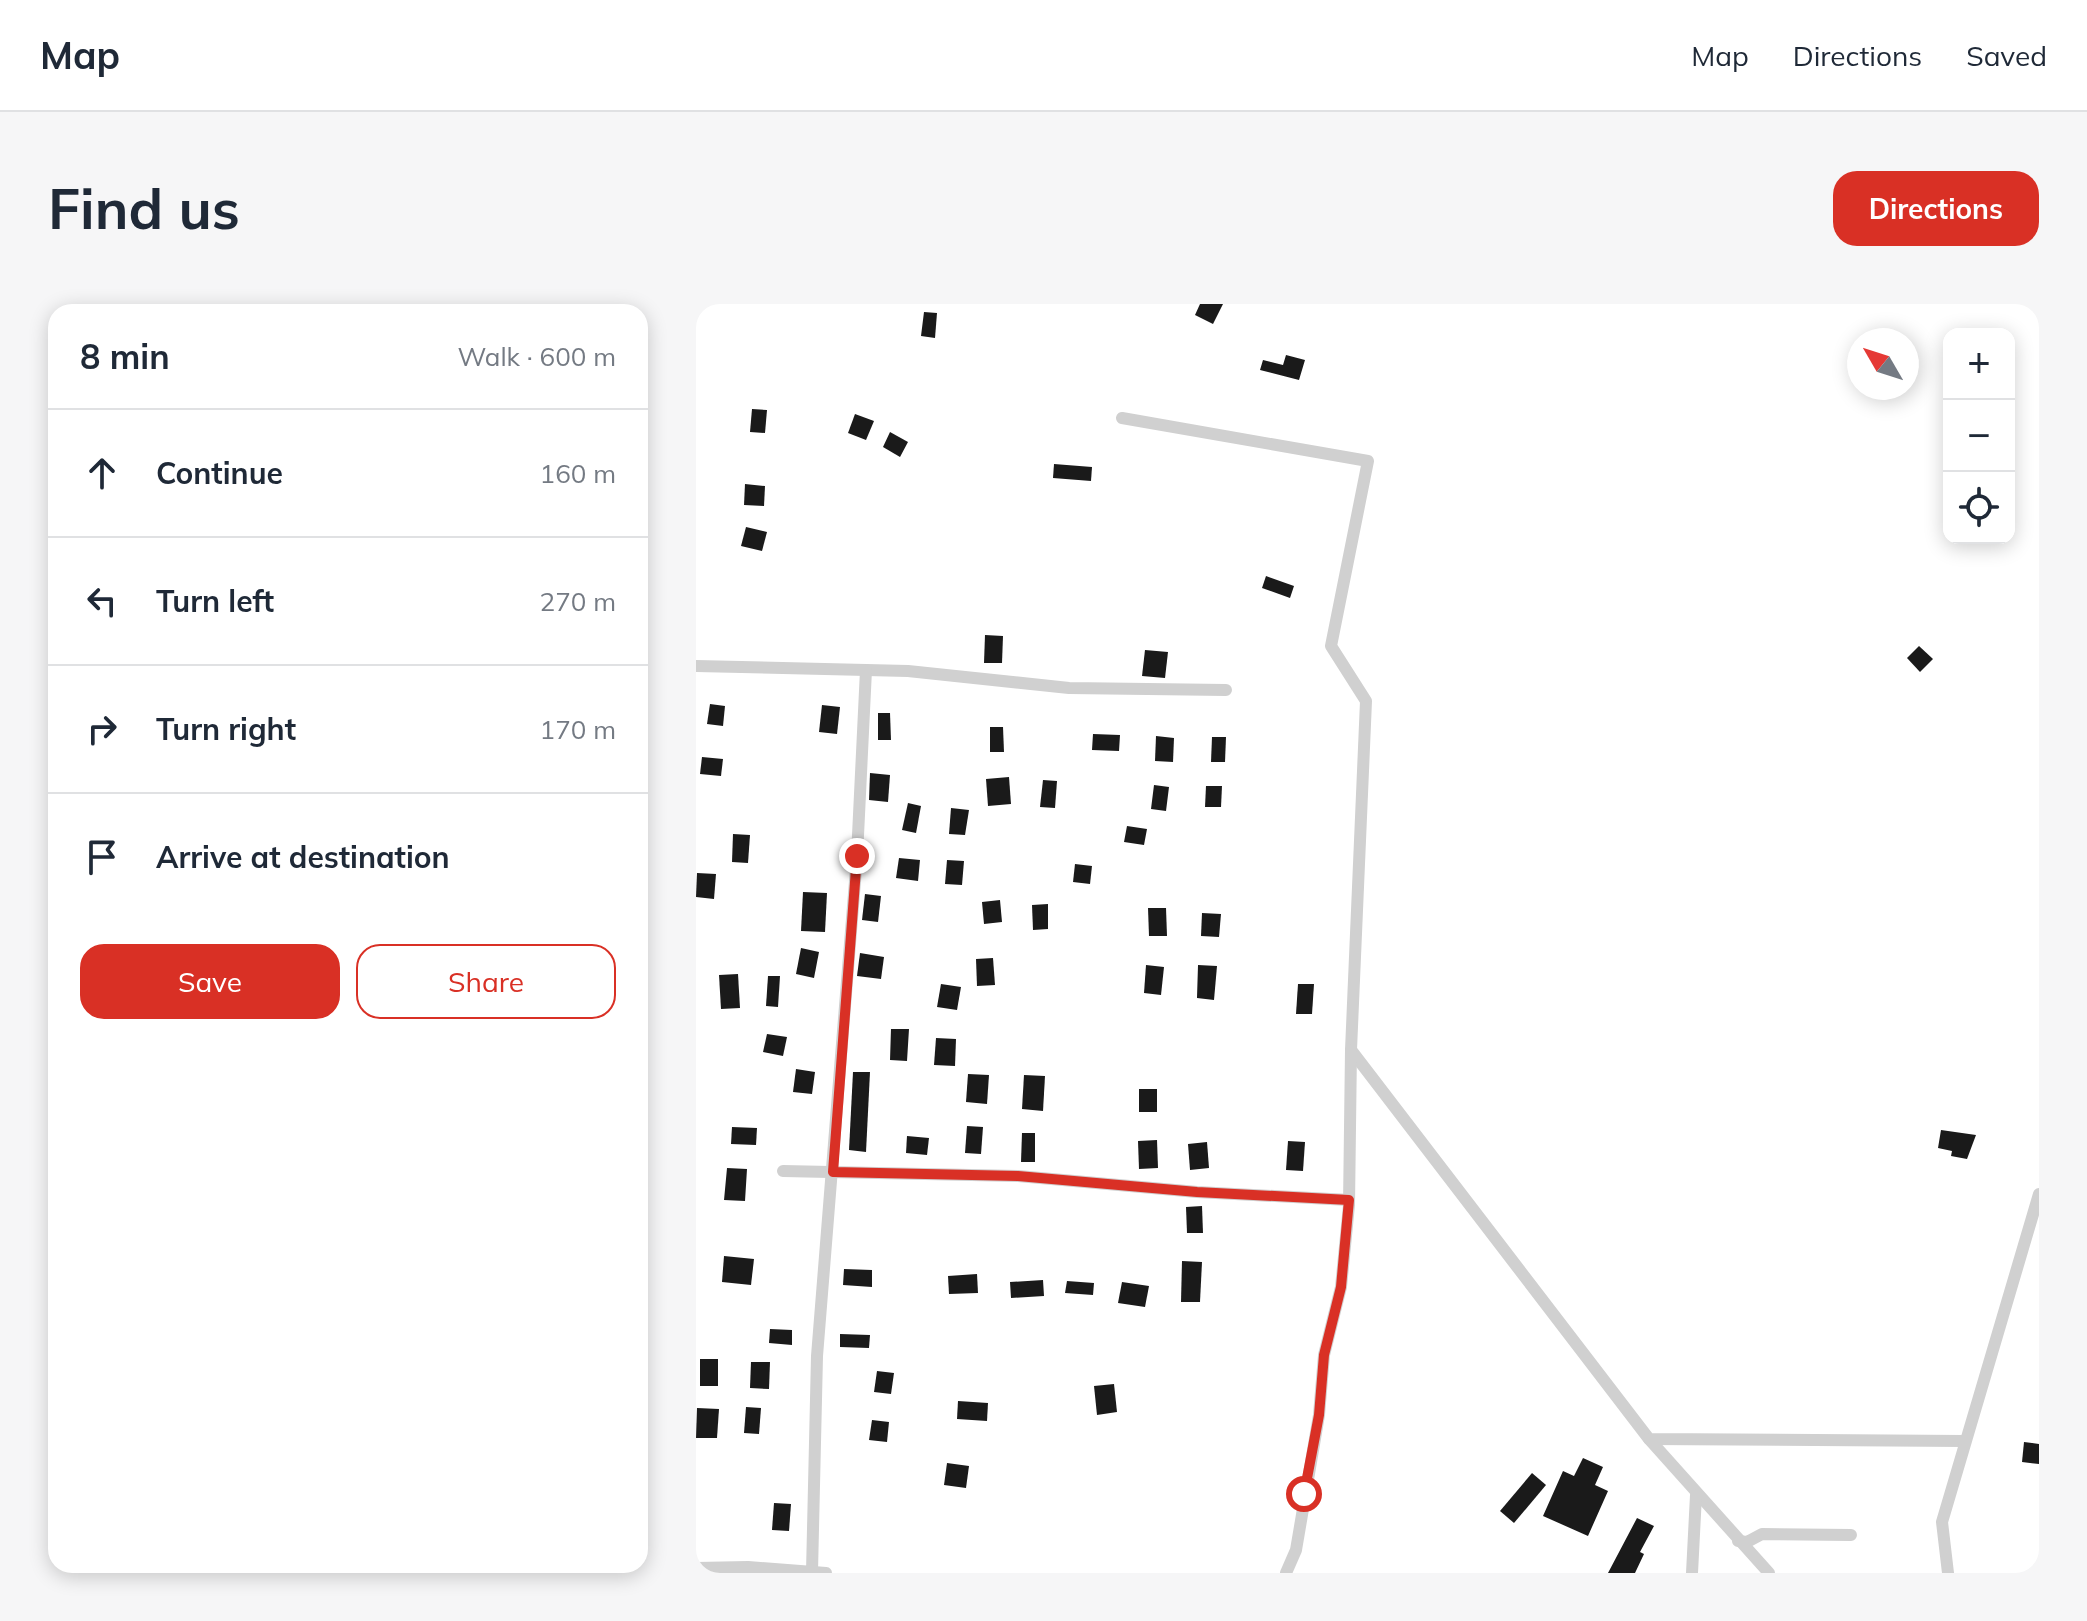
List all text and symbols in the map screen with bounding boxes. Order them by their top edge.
text: Map [40,31,120,79]
text: Map [1691,38,1749,73]
text: Directions [1793,38,1922,73]
text: Saved [1966,38,2047,73]
button: Directions [1833,171,2039,246]
text: Find us [48,173,240,243]
north arrow [1847,328,1919,400]
map controls [1943,328,2015,544]
button: + [1943,328,2015,400]
text: 8 min [80,335,170,378]
text: Walk · 600 m [457,340,616,373]
button: − [1943,400,2015,472]
icon: ahead [80,451,124,495]
text: Continue [156,454,283,492]
text: 160 m [540,457,616,490]
button: locate [1943,472,2015,544]
icon: left [80,579,124,623]
text: Turn left [156,582,274,620]
text: 270 m [540,585,616,618]
icon: right [80,707,124,751]
text: Turn right [156,710,296,748]
text: 170 m [540,713,616,746]
icon: arrive [80,835,124,879]
text: Arrive at destination [156,838,450,876]
route end [839,838,875,874]
button: Save [80,944,340,1019]
button: Share [356,944,616,1019]
route start [1286,1476,1322,1512]

